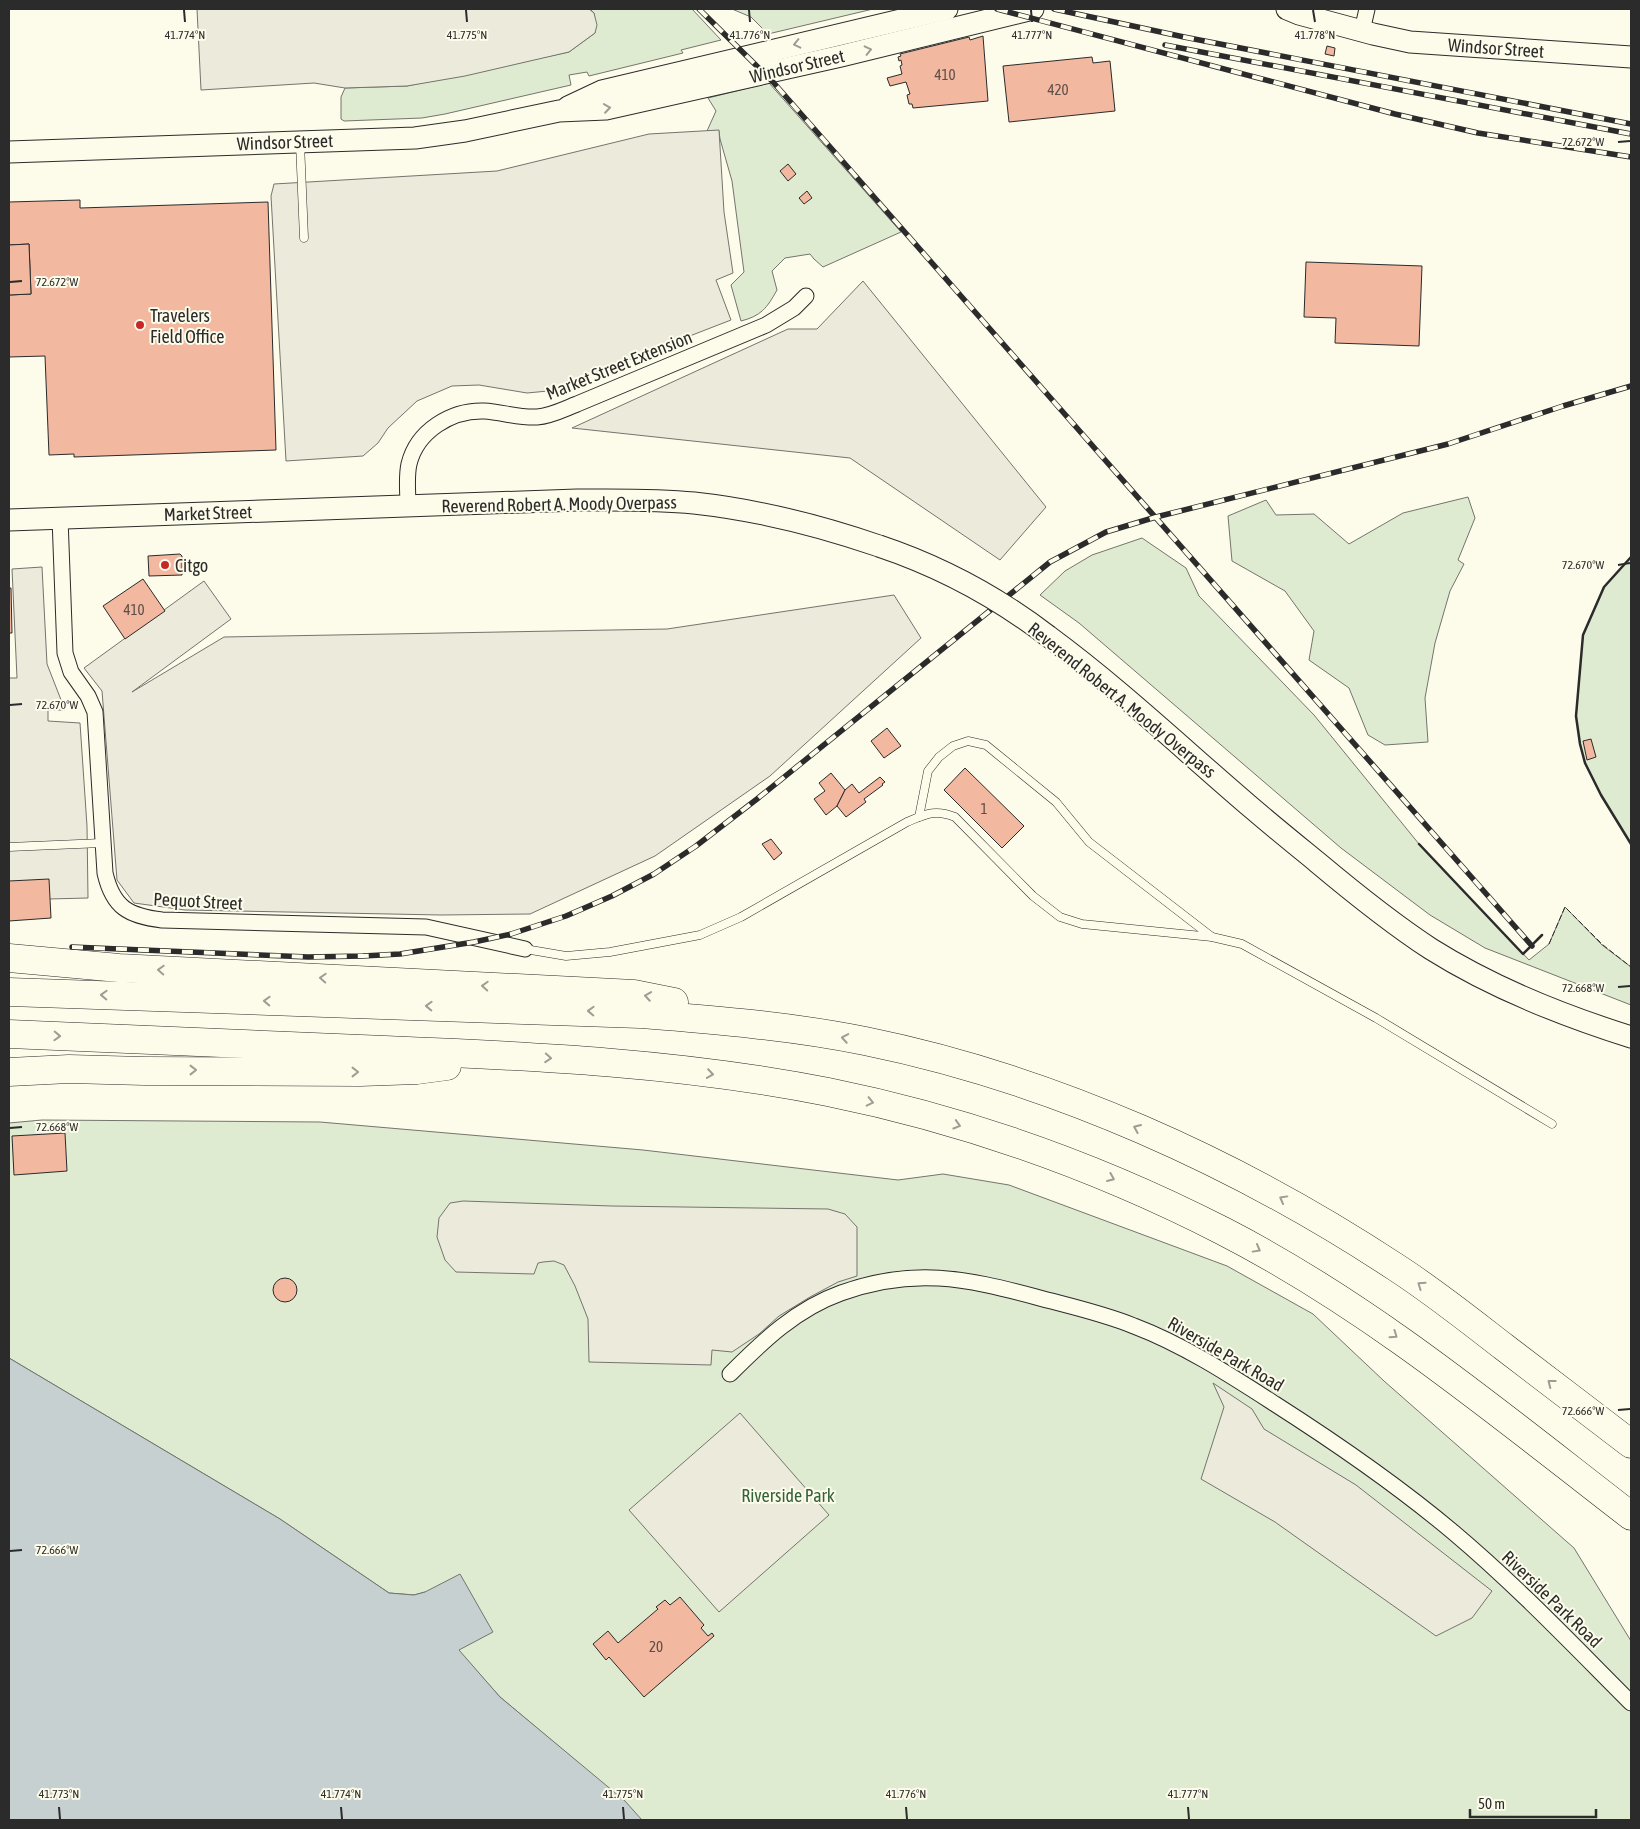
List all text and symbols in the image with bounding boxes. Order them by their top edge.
text: 41.774°N [165,28,205,42]
text: 41.775°N [447,28,487,42]
text: 41.776°N [730,28,770,42]
text: 41.777°N [1012,28,1052,42]
text: 41.778°N [1295,28,1335,42]
street label: Windsor Street [1447,34,1545,62]
one-way arrow [794,39,802,49]
street label: Windsor Street [748,45,846,87]
one-way arrow [864,45,873,56]
house number: 410 [934,66,956,83]
house number: 420 [1047,81,1069,98]
one-way arrow [604,103,612,114]
street label: Windsor Street [236,130,334,154]
text: 72.672°W [1562,135,1604,149]
text: 72.672°W [36,275,78,289]
place label: Travelers Field Office [150,305,224,347]
marker: Travelers Field Office [134,319,146,331]
street label: Market Street Extension [543,326,695,404]
street label: Reverend Robert A. Moody Overpass [441,491,677,517]
street label: Market Street [163,501,253,525]
place label: Citgo [175,555,208,576]
text: 72.670°W [1562,558,1604,572]
marker: Citgo [159,559,171,571]
house number: 410 [123,601,145,618]
street label: Reverend Robert A. Moody Overpass [1024,618,1220,782]
text: 72.670°W [36,698,78,712]
house number: 1 [980,800,988,817]
street label: Pequot Street [153,888,243,914]
one-way arrow [157,964,165,975]
one-way arrow [319,973,327,984]
one-way arrow [481,981,489,992]
text: 72.668°W [1562,981,1604,995]
one-way arrow [100,990,108,1001]
one-way arrow [643,991,651,1002]
one-way arrow [262,995,270,1006]
one-way arrow [425,1001,432,1011]
one-way arrow [587,1006,595,1017]
one-way arrow [54,1031,62,1041]
one-way arrow [841,1033,849,1043]
one-way arrow [545,1052,553,1063]
one-way arrow [189,1065,197,1075]
one-way arrow [352,1067,359,1077]
one-way arrow [706,1068,714,1079]
one-way arrow [866,1096,875,1107]
one-way arrow [953,1119,961,1129]
text: 72.668°W [36,1120,78,1134]
one-way arrow [1133,1124,1142,1135]
one-way arrow [1106,1172,1115,1183]
one-way arrow [1280,1196,1289,1206]
one-way arrow [1251,1243,1260,1253]
one-way arrow [1418,1282,1427,1291]
street label: Riverside Park Road [1164,1312,1288,1396]
one-way arrow [1389,1329,1398,1338]
one-way arrow [1548,1380,1557,1388]
text: 72.666°W [1562,1404,1604,1418]
park label: Riverside Park [741,1485,835,1506]
text: 72.666°W [36,1543,78,1557]
street label: Riverside Park Road [1498,1546,1606,1652]
house number: 20 [649,1638,663,1655]
scale bar [1470,1786,1596,1818]
text: 41.773°N [39,1787,79,1801]
text: 41.774°N [321,1787,361,1801]
text: 41.775°N [603,1787,643,1801]
text: 41.776°N [886,1787,926,1801]
text: 41.777°N [1168,1787,1208,1801]
text: 50 m [1478,1795,1505,1812]

